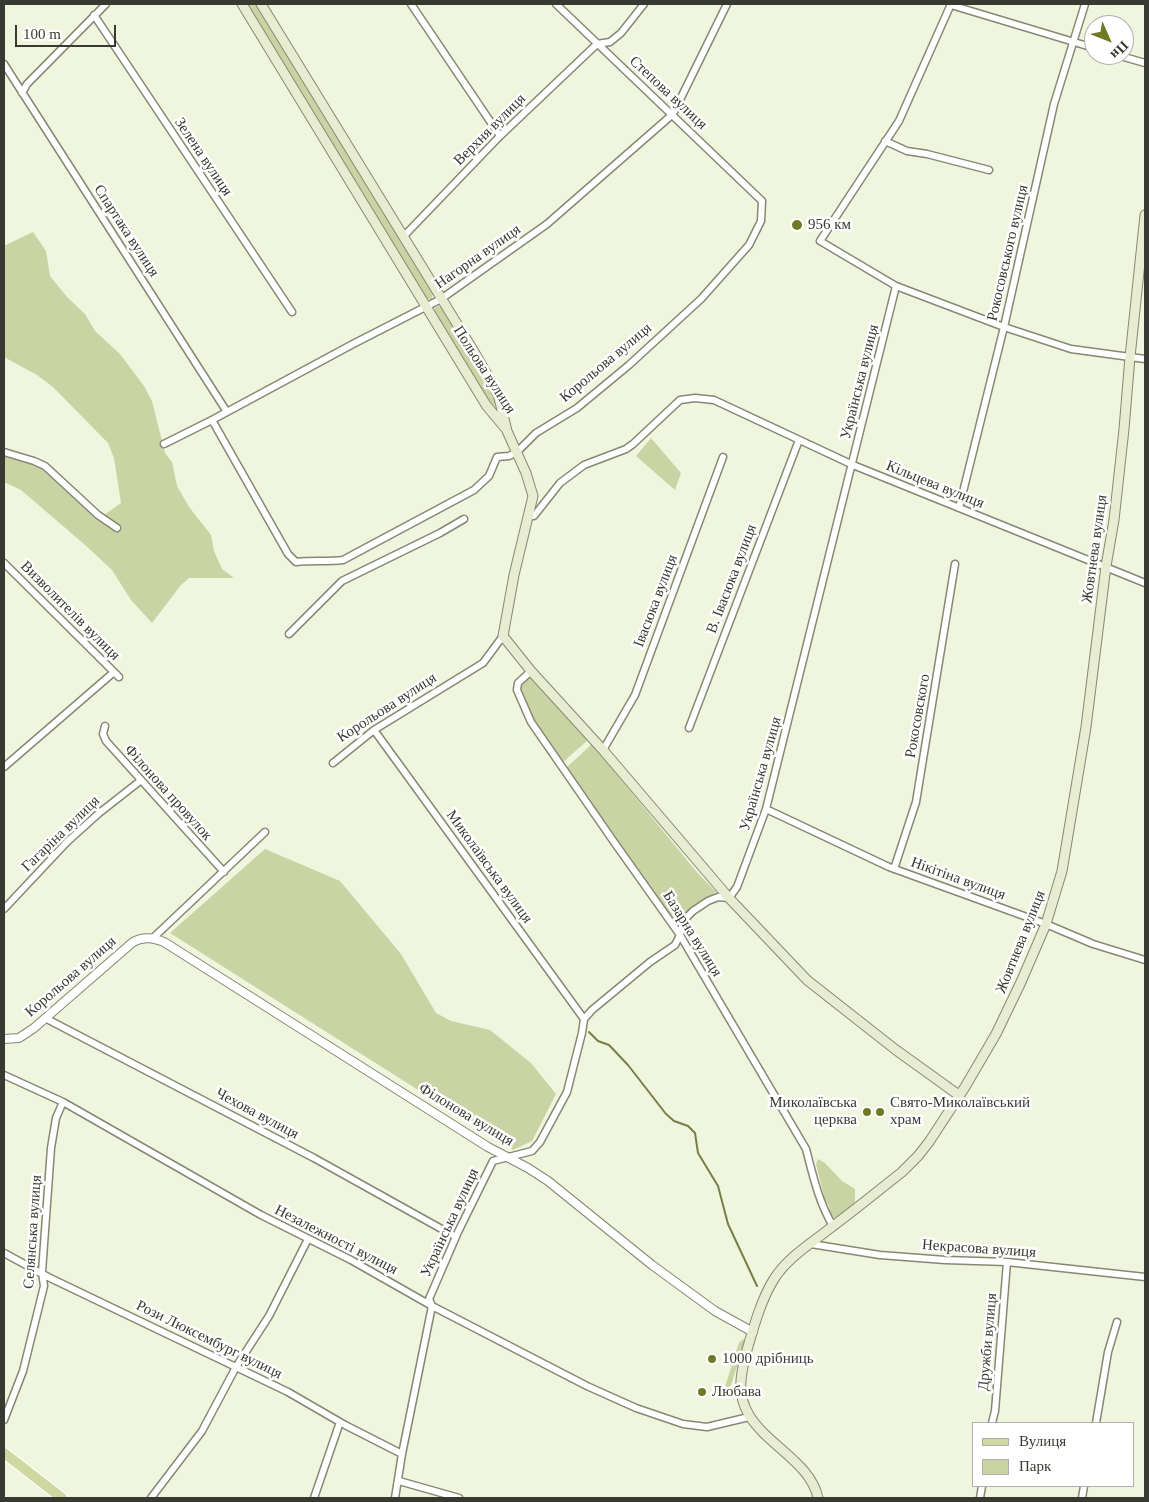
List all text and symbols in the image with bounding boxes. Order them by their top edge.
scale bar [18,15,119,47]
north arrow [1084,15,1134,65]
text: 100 m [23,26,61,42]
text: Пн [1107,38,1131,62]
street label: Степова вулиця [625,52,711,134]
street label: Верхня вулиця [450,90,530,170]
street label: Зелена вулиця [170,114,236,200]
street label: Спартака вулиця [89,181,163,281]
street label: Рокосовського вулиця [984,183,1032,323]
place label: 956 км [808,216,851,234]
marker: 956 км [790,218,804,232]
street label: Нагорна вулиця [432,221,524,293]
street label: Корольова вулиця [556,319,656,407]
street label: Польова вулиця [449,323,519,417]
street label: Українська вулиця [837,323,883,441]
street label: Кільцева вулиця [883,457,987,513]
street label: Жовтнева вулиця [1078,494,1112,604]
street label: В. Івасюка вулиця [703,522,761,636]
street label: Івасюка вулиця [630,552,682,650]
street label: Визволителів вулиця [17,558,123,664]
street label: Корольова вулиця [334,669,440,747]
street label: Рокосовского [902,673,934,759]
street label: Українська вулиця [736,715,786,833]
street label: Філонова провулок [120,741,216,845]
street label: Гагаріна вулиця [18,792,104,876]
street label: Миколаївська вулиця [442,807,536,927]
street label: Нікітіна вулиця [908,854,1008,904]
street label: Базарна вулиця [658,888,726,980]
street label: Жовтнева вулиця [992,888,1050,996]
street label: Корольова вулиця [22,933,120,1021]
street label: Філонова вулиця [415,1080,517,1150]
street label: Чехова вулиця [212,1085,302,1143]
place label: Миколаївська церква [769,1094,857,1129]
place label: Свято-Миколаївський храм [890,1094,1030,1129]
marker: Миколаївська церква [861,1106,873,1118]
marker: Свято-Миколаївський храм [874,1106,886,1118]
street label: Українська вулиця [417,1166,483,1280]
street label: Селянська вулиця [20,1174,46,1290]
street label: Незалежності вулиця [271,1201,401,1279]
street label: Некрасова вулиця [921,1236,1037,1262]
street label: Дружби вулиця [975,1292,1001,1392]
street label: Рози Люксембург вулиця [133,1297,285,1383]
place label: 1000 дрібниць [722,1350,814,1368]
marker: 1000 дрібниць [706,1353,718,1365]
place label: Любава [712,1383,761,1401]
marker: Любава [696,1386,708,1398]
legend [972,1422,1134,1487]
text: Вулиця [1019,1433,1066,1449]
text: Парк [1019,1458,1051,1474]

